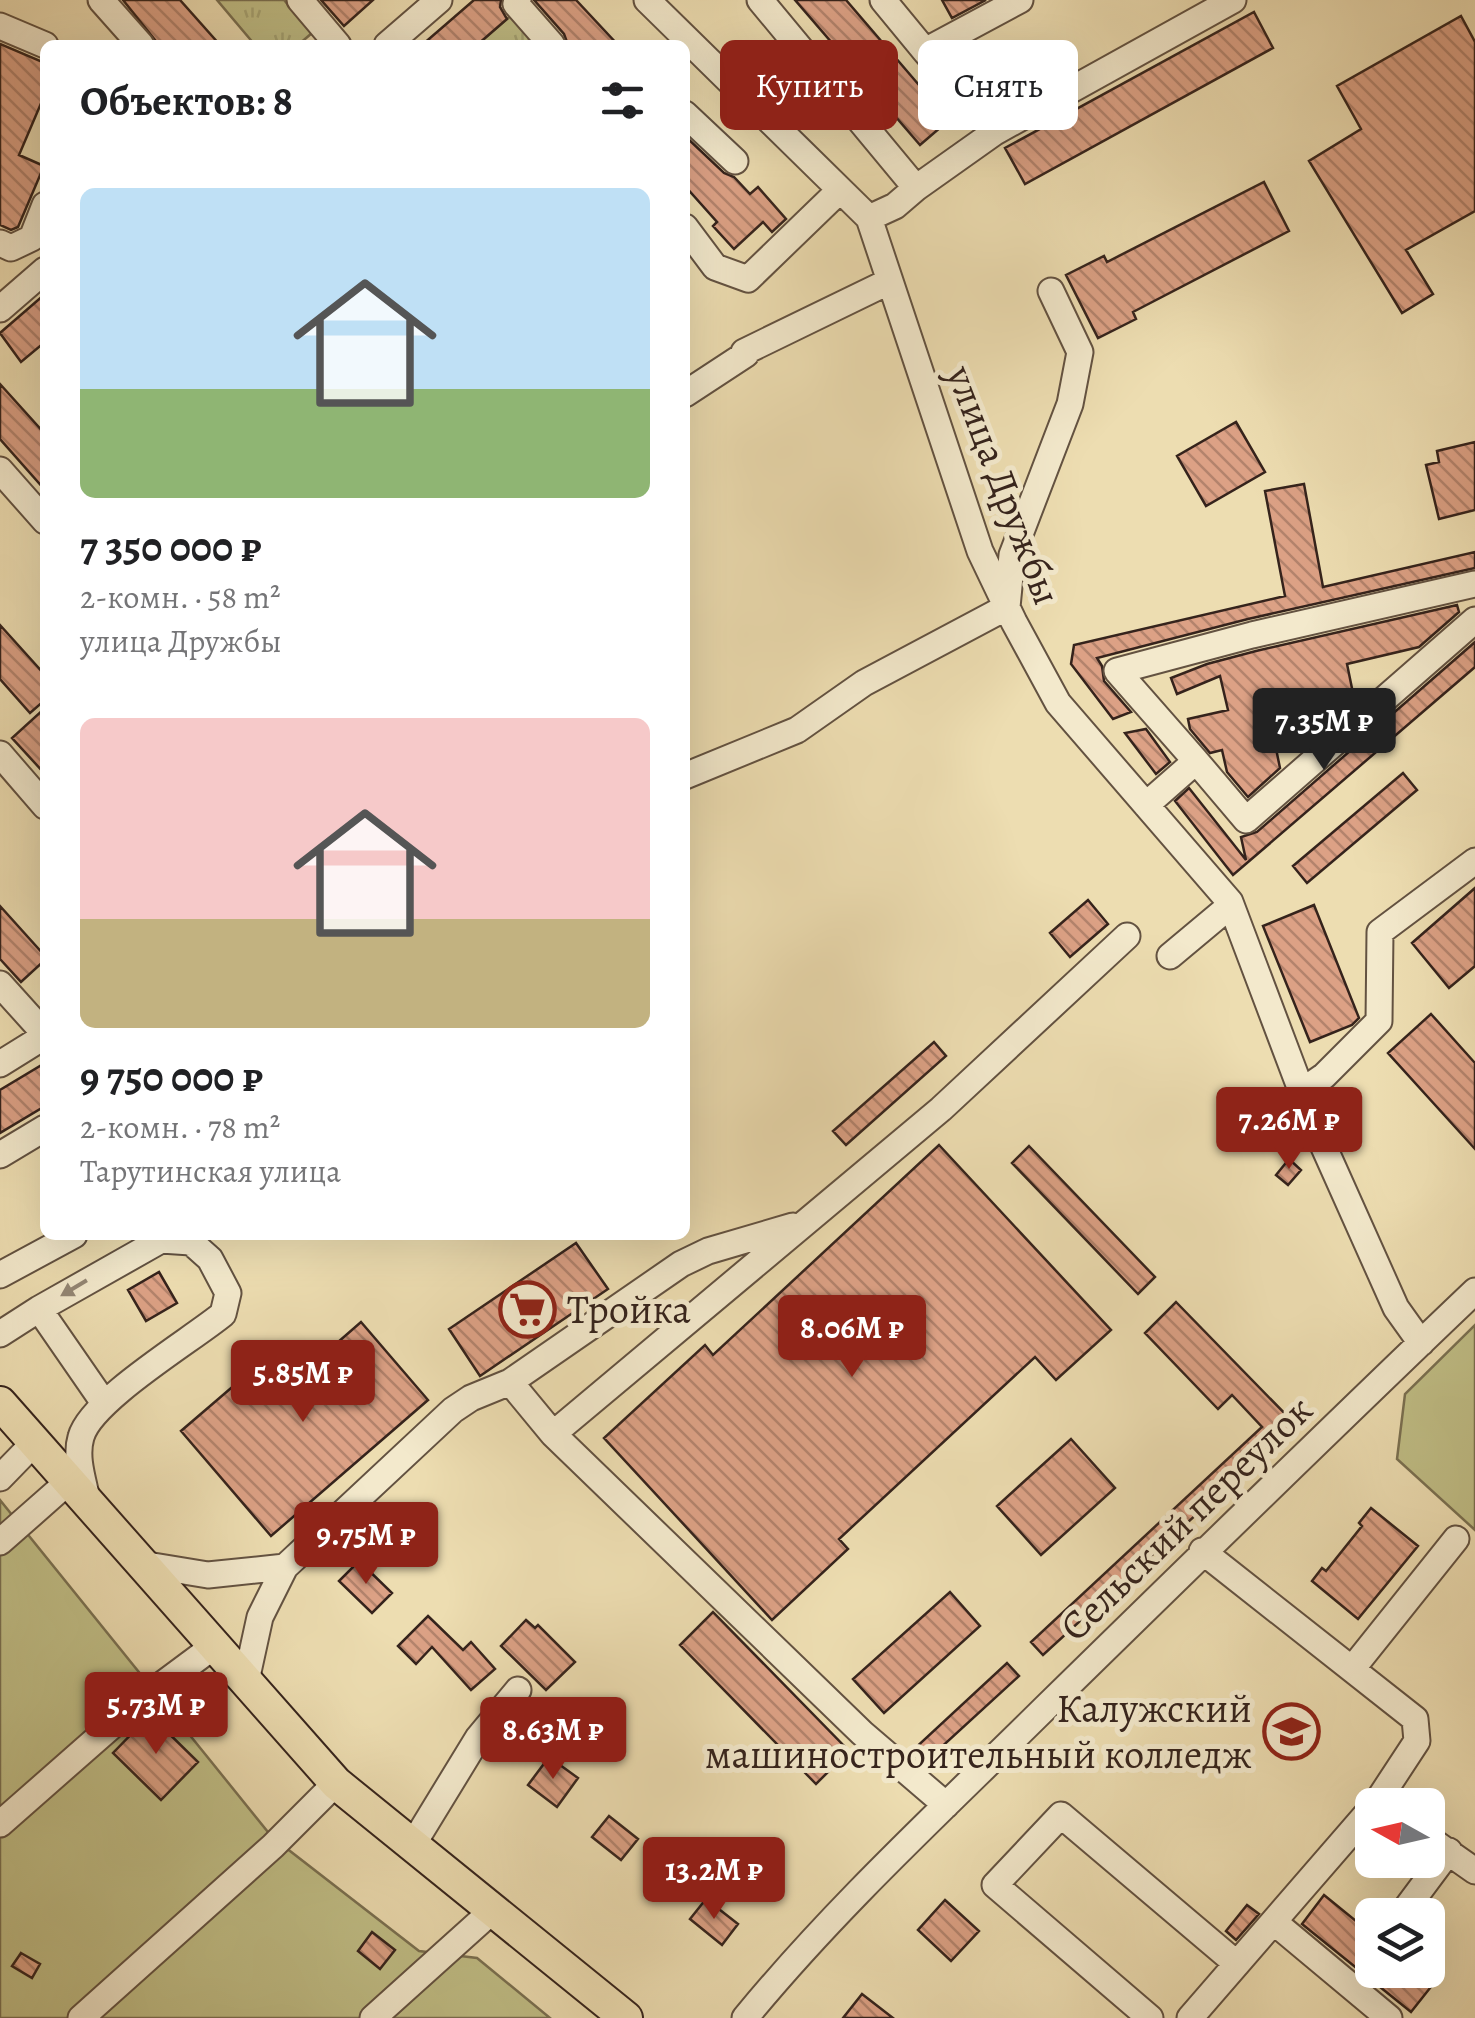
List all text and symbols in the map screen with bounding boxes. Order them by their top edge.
chip: Купить [720,40,898,130]
chip: Снять [918,40,1078,130]
text: Объектов: 8 [80,72,293,129]
icon: filters [595,73,650,128]
icon: home [275,253,455,433]
street label: улица Дружбы [933,357,1075,612]
text: 7 350 000 ₽ [80,518,262,575]
text: 2-комн. · 58 m² [80,575,280,619]
text: улица Дружбы [80,619,282,663]
pin: 7.35M ₽ [1232,688,1416,773]
text: 7.35M ₽ [1275,698,1373,742]
icon: home [275,783,455,963]
text: 9 750 000 ₽ [80,1048,263,1105]
pin: 7.26M ₽ [1197,1087,1381,1172]
text: 7.26M ₽ [1238,1097,1340,1141]
text: 2-комн. · 78 m² [80,1105,280,1149]
text: Тарутинская улица [80,1149,341,1193]
one-way arrow [60,1279,88,1296]
supermarket icon: Тройка [498,1279,558,1339]
place label: Тройка [567,1282,691,1337]
pin: 8.06M ₽ [760,1295,944,1380]
text: 8.06M ₽ [800,1305,904,1349]
pin: 5.85M ₽ [211,1340,395,1425]
text: 5.85M ₽ [253,1350,353,1394]
street label: Сельский переулок [1047,1383,1325,1653]
pin: 9.75M ₽ [274,1502,458,1587]
text: 9.75M ₽ [316,1512,416,1556]
pin: 5.73M ₽ [64,1672,248,1757]
place label: Калужский машиностроительный колледж [705,1681,1252,1782]
text: 5.73M ₽ [107,1682,205,1726]
pin: 8.63M ₽ [461,1697,645,1782]
school or university icon: Калужский машиностроительный колледж [1261,1701,1321,1761]
text: 8.63M ₽ [502,1707,604,1751]
north arrow [1355,1788,1445,1878]
map controls [1355,1788,1445,1988]
pin: 13.2M ₽ [622,1837,806,1922]
text: 13.2M ₽ [665,1847,763,1891]
button: layers [1355,1898,1445,1988]

